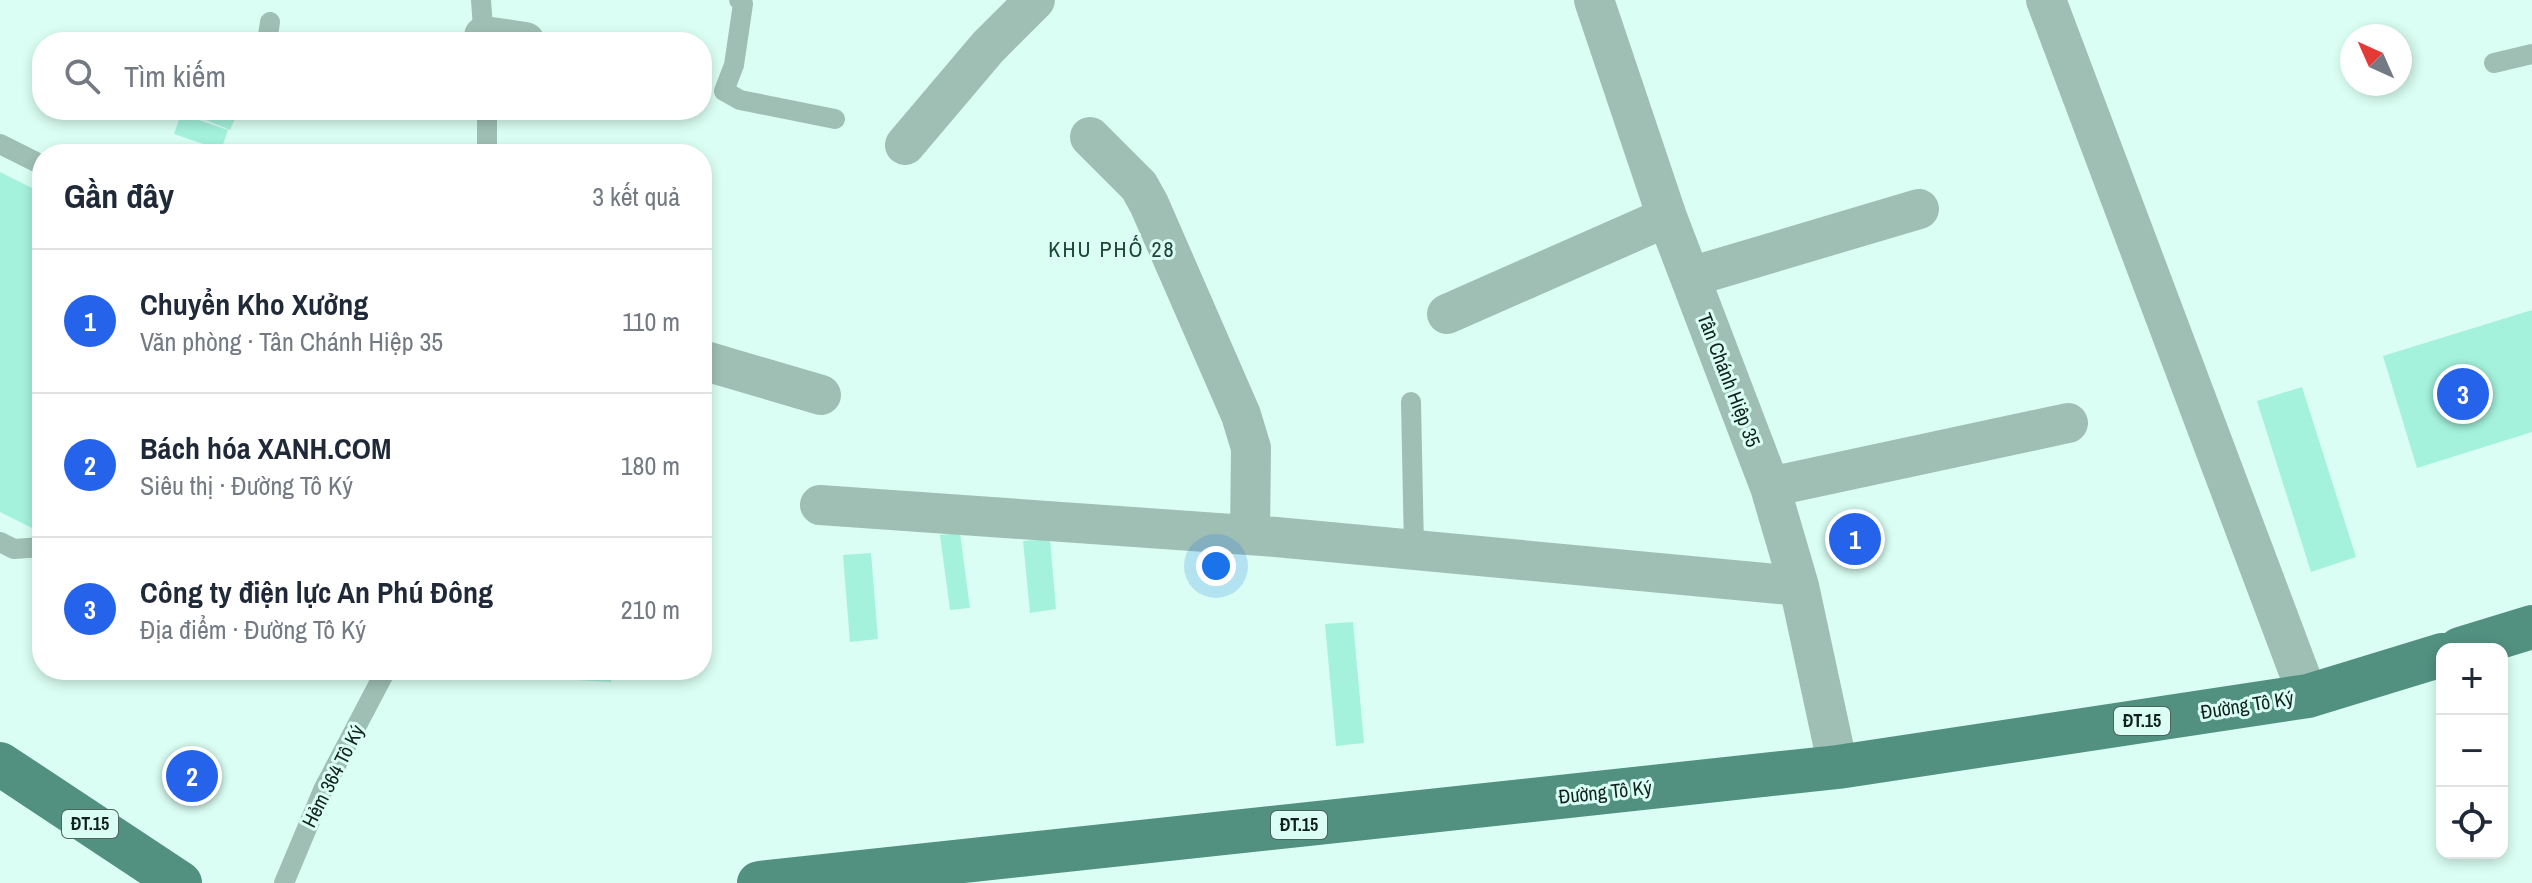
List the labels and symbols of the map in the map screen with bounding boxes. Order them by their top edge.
north arrow [2340,24,2412,96]
district label: KHU PHỐ 28 [1048,234,1176,264]
street label: Tân Chánh Hiệp 35 [1691,309,1767,451]
pin: 3 [2437,364,2489,424]
pin: 1 [1829,509,1881,569]
your location [1196,546,1236,586]
street label: Đường Tô Ký [2199,684,2296,725]
road number: ĐT.15 [2114,707,2170,735]
street label: Hẻm 364 Tô Ký [295,719,370,832]
pin: 2 [166,746,218,806]
street label: Đường Tô Ký [1557,773,1654,810]
road number: ĐT.15 [62,810,118,838]
road number: ĐT.15 [1271,811,1327,839]

